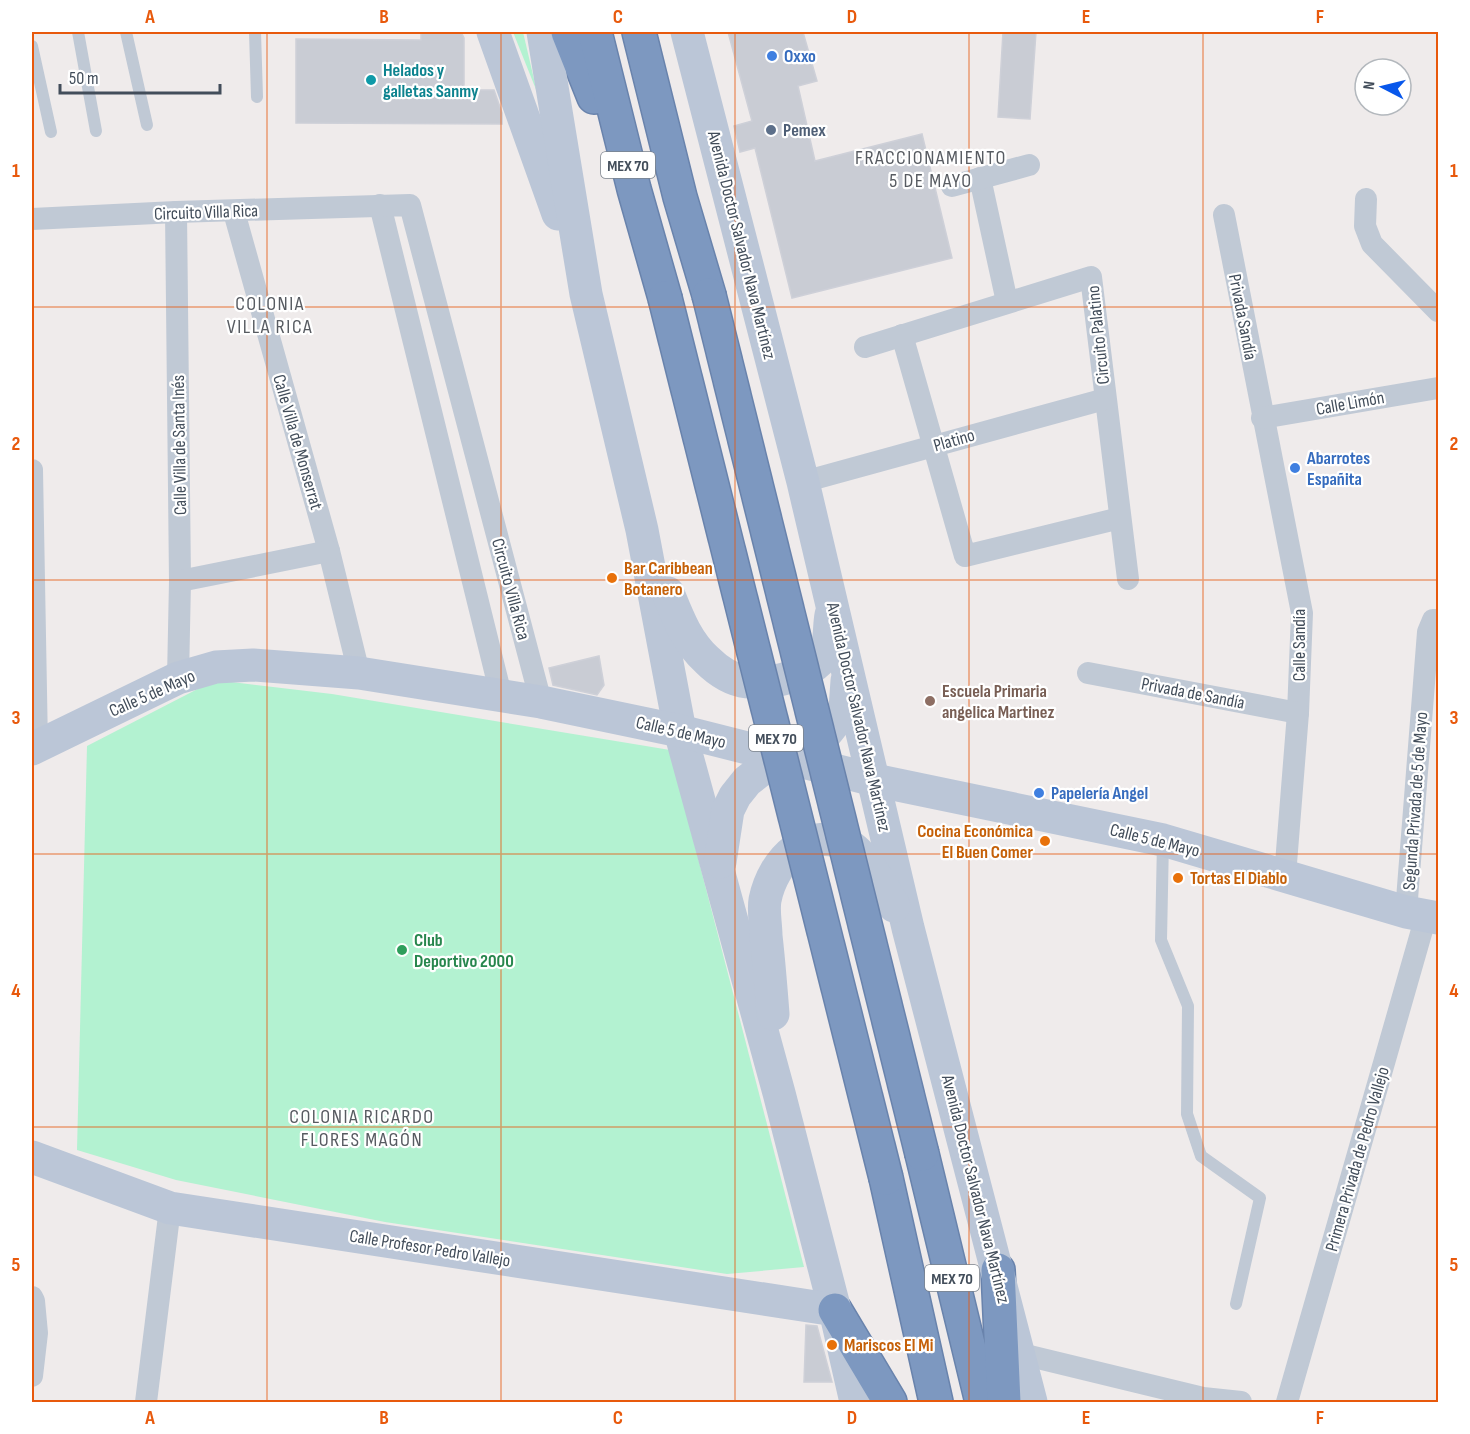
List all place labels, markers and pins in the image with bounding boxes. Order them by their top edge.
place label: Oxxo [784,46,816,67]
marker: Oxxo [765,49,779,63]
place label: Helados y galletas Sanmy [383,60,479,102]
marker: Helados y galletas Sanmy [364,73,378,87]
place label: Pemex [783,120,826,141]
marker: Pemex [764,123,778,137]
place label: Abarrotes Españita [1306,448,1370,490]
marker: Abarrotes Españita [1288,461,1302,475]
place label: Bar Caribbean Botanero [624,558,713,600]
marker: Bar Caribbean Botanero [605,571,619,585]
place label: Escuela Primaria angelica Martinez [942,681,1055,723]
marker: Escuela Primaria angelica Martinez [923,694,937,708]
place label: Papelería Angel [1051,783,1148,804]
marker: Papelería Angel [1032,786,1046,800]
place label: Cocina Económica El Buen Comer [917,821,1033,863]
marker: Cocina Económica El Buen Comer [1038,834,1052,848]
place label: Tortas El Diablo [1190,868,1288,889]
marker: Tortas El Diablo [1171,871,1185,885]
place label: Club Deportivo 2000 [414,930,514,972]
marker: Club Deportivo 2000 [395,943,409,957]
place label: Mariscos El Mi [844,1335,933,1356]
marker: Mariscos El Mi [825,1338,839,1352]

